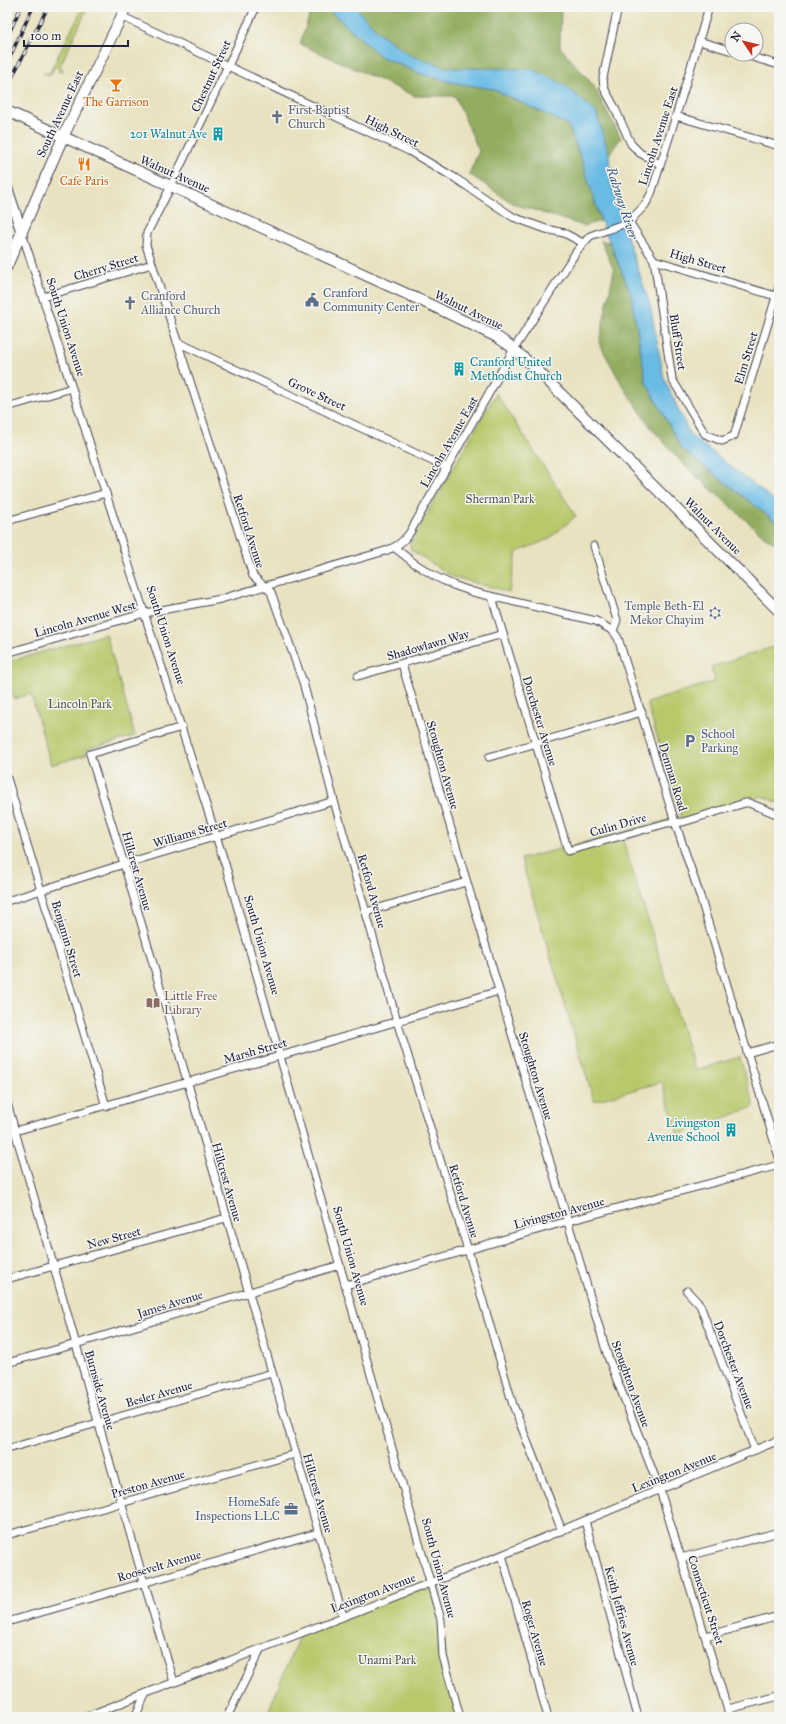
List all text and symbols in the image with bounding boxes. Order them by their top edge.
scale bar [24,22,128,48]
north arrow [724,22,764,62]
text: N [728,28,745,44]
text: 100 m [30,29,61,43]
street label: Chestnut Street [188,37,234,114]
street label: South Avenue East [34,68,86,159]
bar icon: The Garrison [108,77,124,93]
street label: Lincoln Avenue East [635,84,681,187]
place label: The Garrison [83,95,149,109]
place label: First Baptist Church [288,103,351,131]
church icon: First Baptist Church [269,109,285,125]
street label: High Street [362,112,422,151]
building icon: 201 Walnut Ave [210,126,226,142]
place label: 201 Walnut Ave [130,127,207,141]
street label: Walnut Avenue [138,152,212,196]
restaurant icon: Cafe Paris [76,156,92,172]
water label: Rahway River [603,164,641,242]
place label: Cafe Paris [60,174,108,188]
street label: High Street [668,246,729,277]
street label: Cherry Street [72,250,141,283]
street label: South Union Avenue [43,276,89,378]
place label: Cranford Community Center [323,286,420,314]
street label: Walnut Avenue [432,287,506,333]
place label: Cranford Alliance Church [140,289,221,317]
public building icon: Cranford Community Center [304,292,320,308]
church icon: Cranford Alliance Church [122,295,138,311]
street label: Bluff Street [667,313,689,372]
street label: Elm Street [731,329,761,386]
place label: Cranford United Methodist Church [470,355,562,383]
building icon: Cranford United Methodist Church [451,361,467,377]
street label: Grove Street [286,374,349,414]
street label: Lincoln Avenue East [417,393,481,490]
street label: Retford Avenue [230,492,268,570]
park label: Sherman Park [466,492,535,506]
street label: Walnut Avenue [682,495,744,557]
street label: South Union Avenue [143,584,189,686]
street label: Lincoln Avenue West [32,598,138,640]
place label: Temple Beth-El Mekor Chayim [624,599,705,627]
synagogue icon: Temple Beth-El Mekor Chayim [707,605,723,621]
street label: Shadowlawn Way [385,626,471,663]
street label: Dorchester Avenue [520,674,560,768]
park label: Lincoln Park [48,697,112,711]
street label: Stoughton Avenue [423,719,462,811]
place label: School Parking [701,727,738,756]
parking icon: School Parking [682,733,698,749]
street label: Denman Road [656,741,690,813]
street label: Culin Drive [588,810,648,840]
street label: Williams Street [151,816,229,850]
street label: Hillcrest Avenue [119,830,155,912]
street label: Retford Avenue [355,852,389,930]
street label: South Union Avenue [241,894,283,996]
street label: Benjamin Street [49,899,86,980]
place label: Little Free Library [164,989,217,1017]
library icon: Little Free Library [145,995,161,1011]
street label: Stoughton Avenue [515,1030,556,1122]
street label: Marsh Street [222,1035,289,1067]
place label: Livingston Avenue School [646,1116,721,1144]
building icon: Livingston Avenue School [723,1122,739,1138]
street label: Hillcrest Avenue [209,1141,245,1223]
street label: Retford Avenue [446,1162,482,1240]
street label: Livingston Avenue [512,1194,606,1233]
street label: South Union Avenue [330,1205,372,1307]
street label: New Street [86,1224,143,1252]
street label: James Avenue [134,1287,205,1322]
street label: Dorchester Avenue [711,1319,757,1411]
street label: Stoughton Avenue [608,1339,653,1430]
street label: Burnside Avenue [82,1348,118,1432]
street label: Besler Avenue [124,1378,194,1410]
street label: Lexington Avenue [630,1449,719,1496]
street label: Hillcrest Avenue [300,1452,336,1534]
street label: Preston Avenue [109,1467,187,1501]
place label: HomeSafe Inspections LLC [195,1495,280,1523]
office icon: HomeSafe Inspections LLC [283,1501,299,1517]
street label: South Union Avenue [419,1516,459,1620]
street label: Roosevelt Avenue [115,1547,203,1585]
street label: Connecticut Street [685,1554,727,1647]
street label: Keith Jeffries Avenue [601,1565,642,1668]
street label: Lexington Avenue [328,1570,418,1617]
street label: Roger Avenue [518,1598,551,1668]
park label: Unami Park [358,1653,417,1667]

